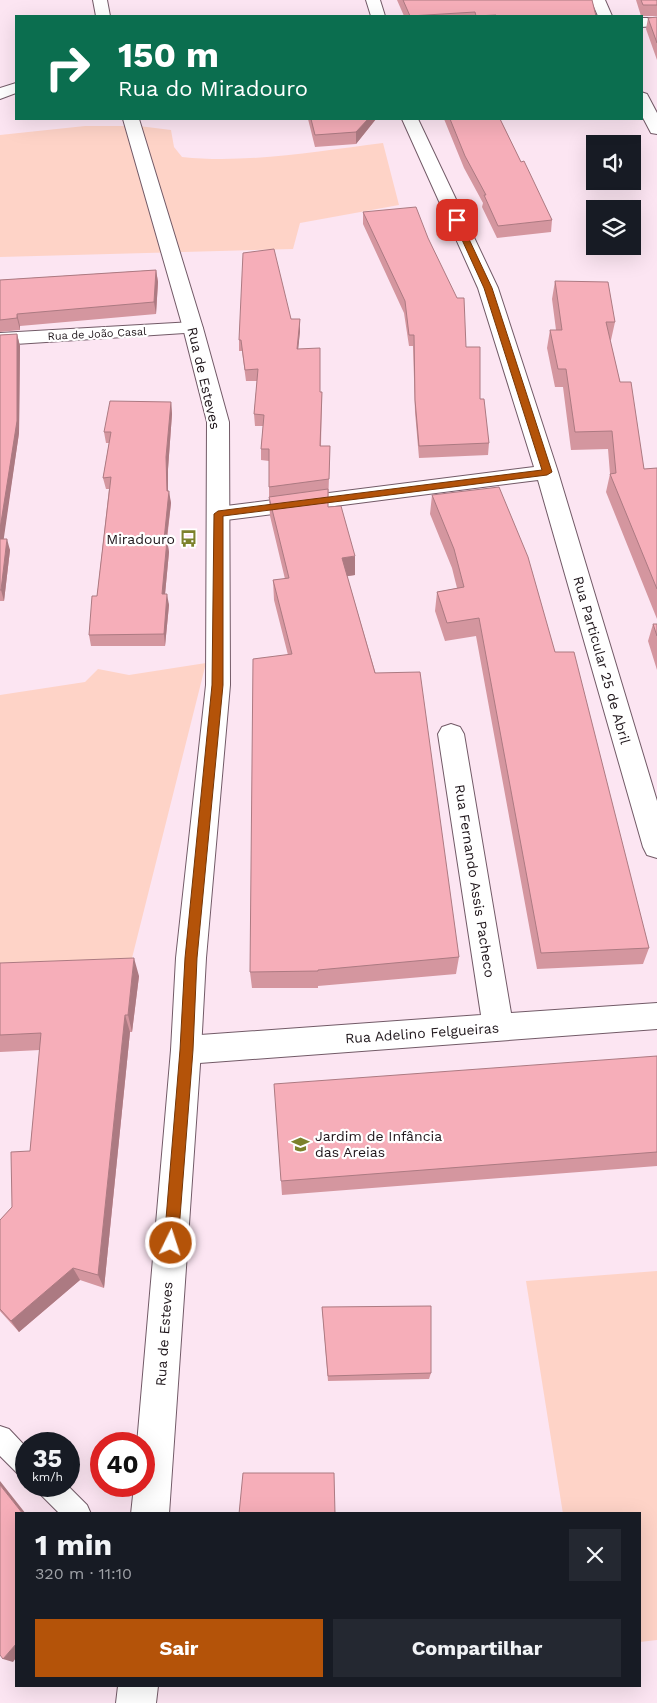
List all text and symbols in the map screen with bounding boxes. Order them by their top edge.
text: 150 m [118,34,219,76]
icon: right [35,35,100,100]
text: Rua do Miradouro [118,76,308,101]
map controls [586,135,641,255]
button: sound [586,135,641,190]
pin [436,199,478,241]
button: layers [586,200,641,255]
icon: arrive [443,206,471,234]
street label: Rua de João Casal [47,325,147,343]
street label: Rua de Esteves [184,325,224,431]
bus stop icon: Miradouro [179,529,199,549]
place label: Miradouro [106,531,175,547]
street label: Rua Particular 25 de Abril [570,574,634,747]
street label: Rua Fernando Assis Pacheco [452,783,498,979]
street label: Rua Adelino Felgueiras [344,1020,500,1046]
place label: Jardim de Infância das Areias [315,1128,442,1160]
school or university icon: Jardim de Infância das Areias [291,1134,311,1154]
position arrow [144,1216,196,1268]
street label: Rua de Esteves [152,1281,176,1387]
speed limit sign: 40 [90,1432,155,1497]
text: 35 [33,1444,62,1473]
text: km/h [32,1470,63,1484]
text: 1 min [35,1527,112,1562]
button: close [569,1529,621,1581]
text: 320 m · 11:10 [35,1564,132,1583]
button: Sair [35,1619,323,1677]
button: Compartilhar [333,1619,621,1677]

